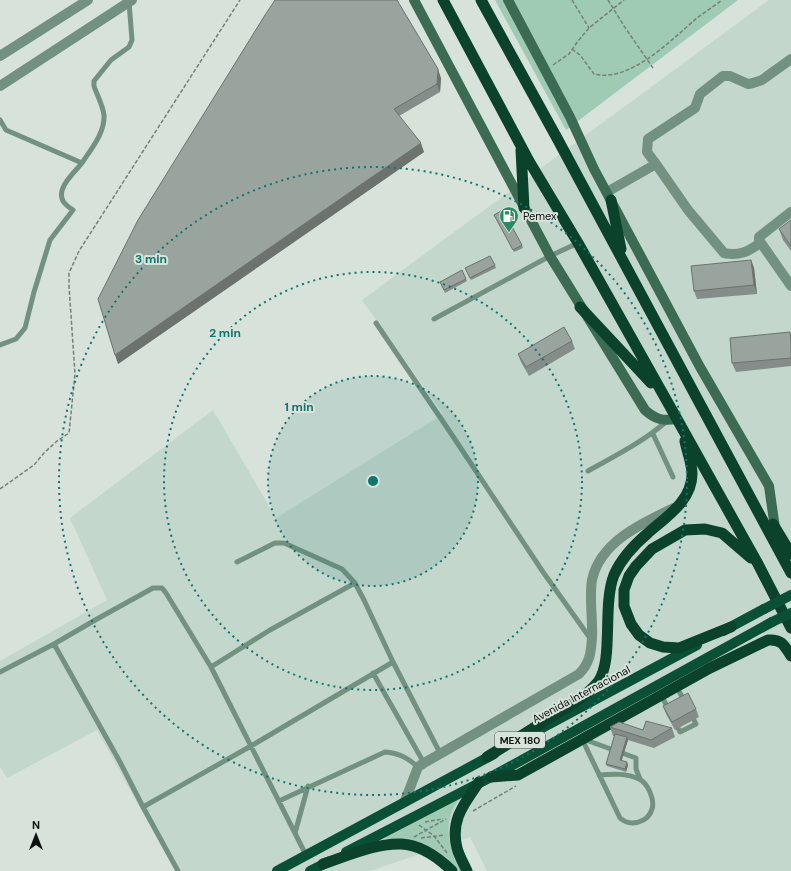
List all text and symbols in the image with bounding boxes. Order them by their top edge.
fuel station icon: Pemex [498,205,520,233]
place label: Pemex [523,209,557,223]
text: 3 min [135,251,167,267]
text: 2 min [209,325,241,341]
text: 1 min [284,399,314,415]
centre of rings [366,474,380,488]
street label: Avenida Internacional [530,662,632,726]
road number: MEX 180 [495,732,545,748]
north arrow [16,815,56,855]
text: N [32,818,40,832]

